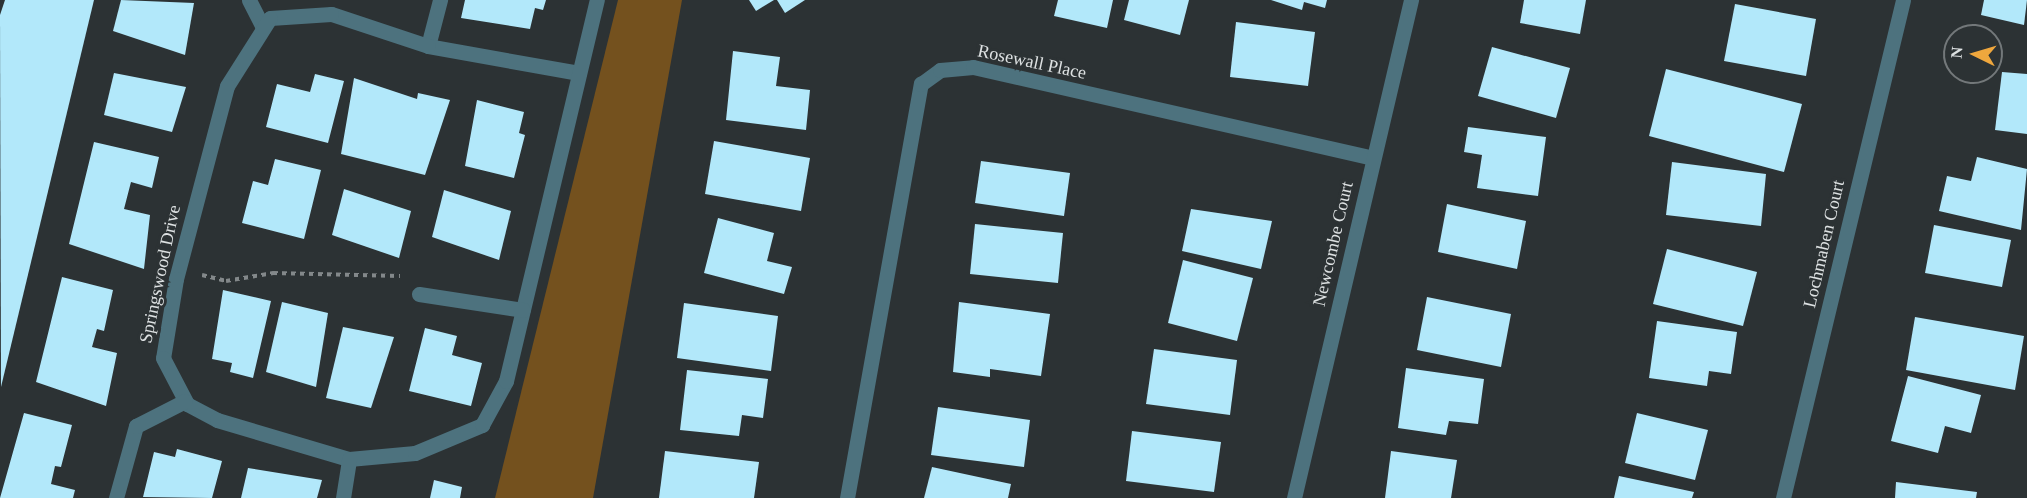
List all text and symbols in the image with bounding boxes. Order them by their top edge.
north arrow [1943,24,2003,84]
street label: Rosewall Place [976,40,1088,84]
text: N [1948,46,1966,59]
street label: Lochmaben Court [1799,178,1849,310]
street label: Newcombe Court [1308,179,1358,309]
street label: Springswood Drive [135,203,185,345]

